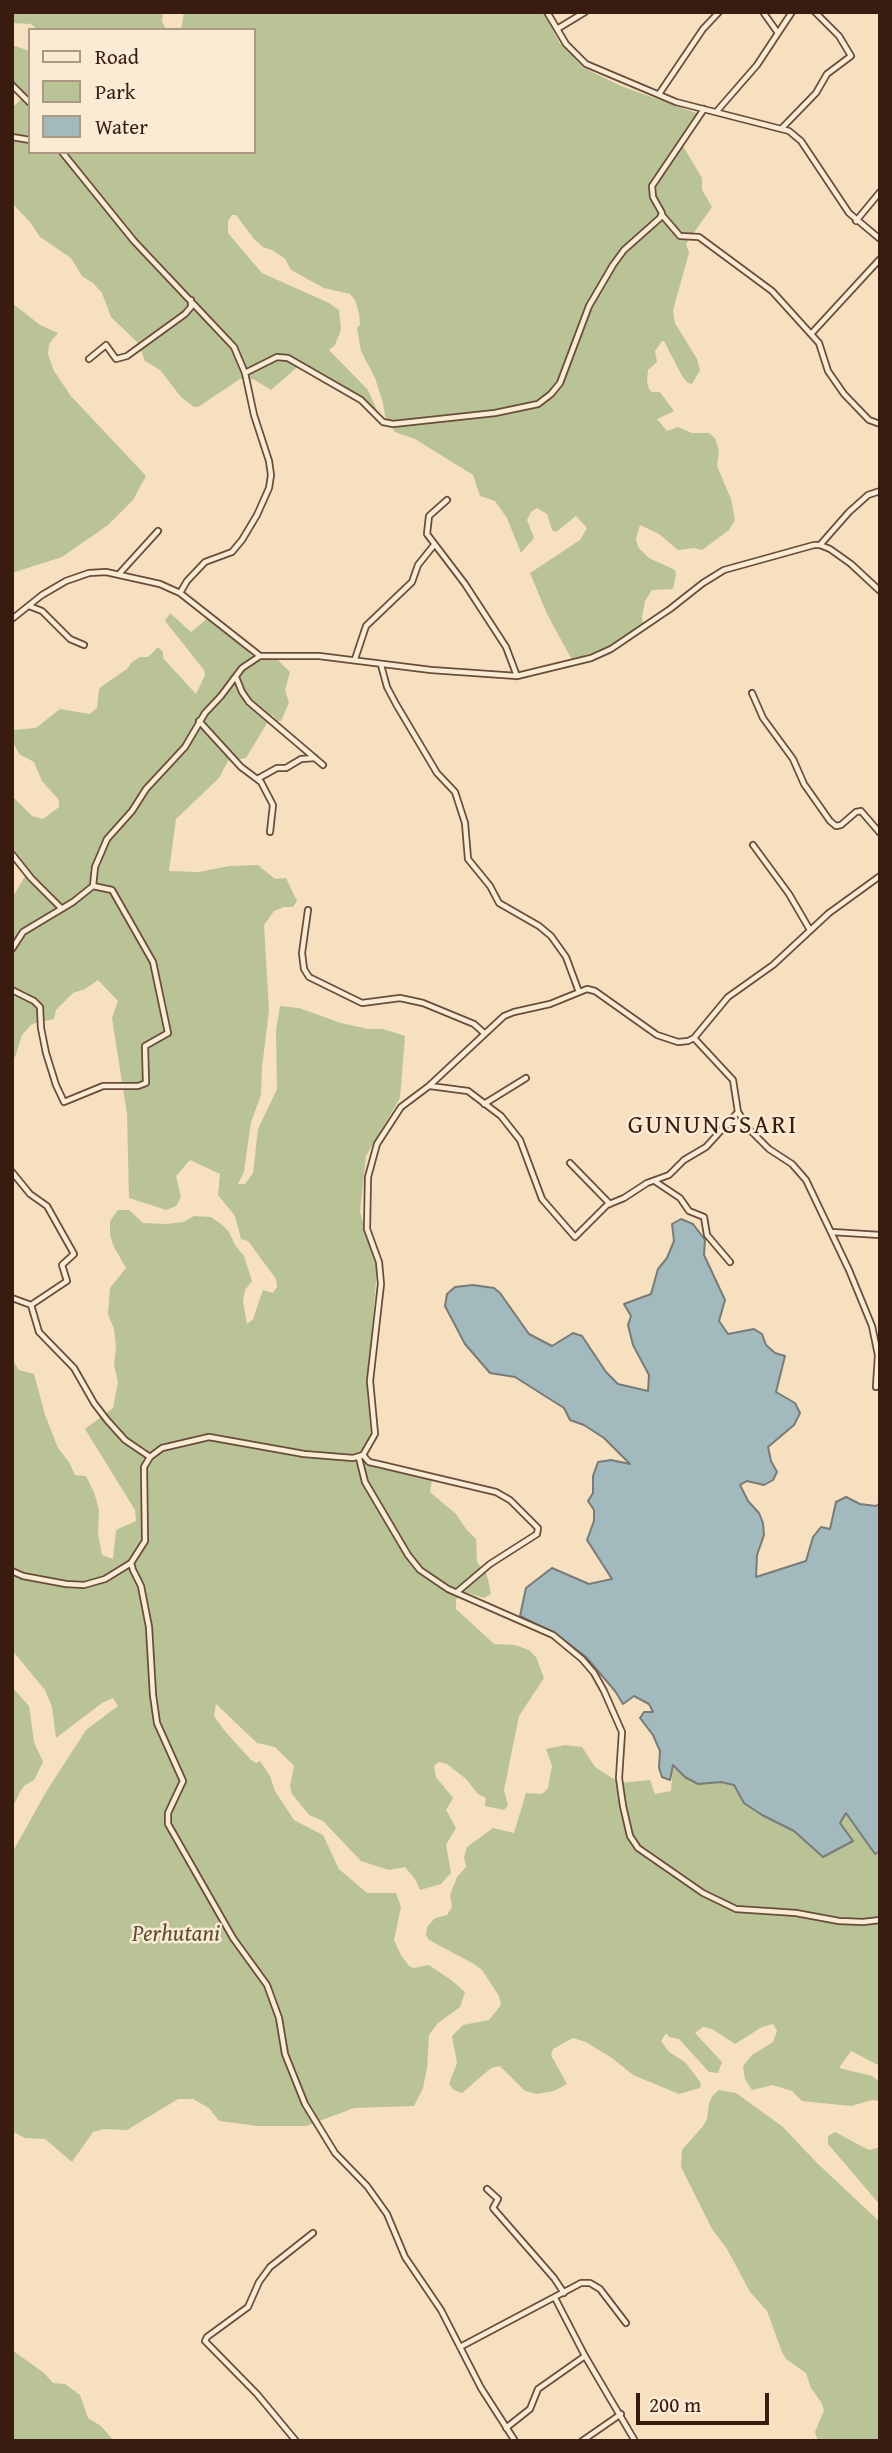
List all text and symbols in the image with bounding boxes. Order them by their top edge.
legend [28,28,256,154]
text: Road [95,41,139,72]
text: Park [95,76,136,107]
text: Water [95,111,148,142]
district label: GUNUNGSARI [629,1110,797,1142]
park label: Perhutani [132,1921,220,1949]
scale bar [640,2380,773,2424]
text: 200 m [649,2389,701,2420]

